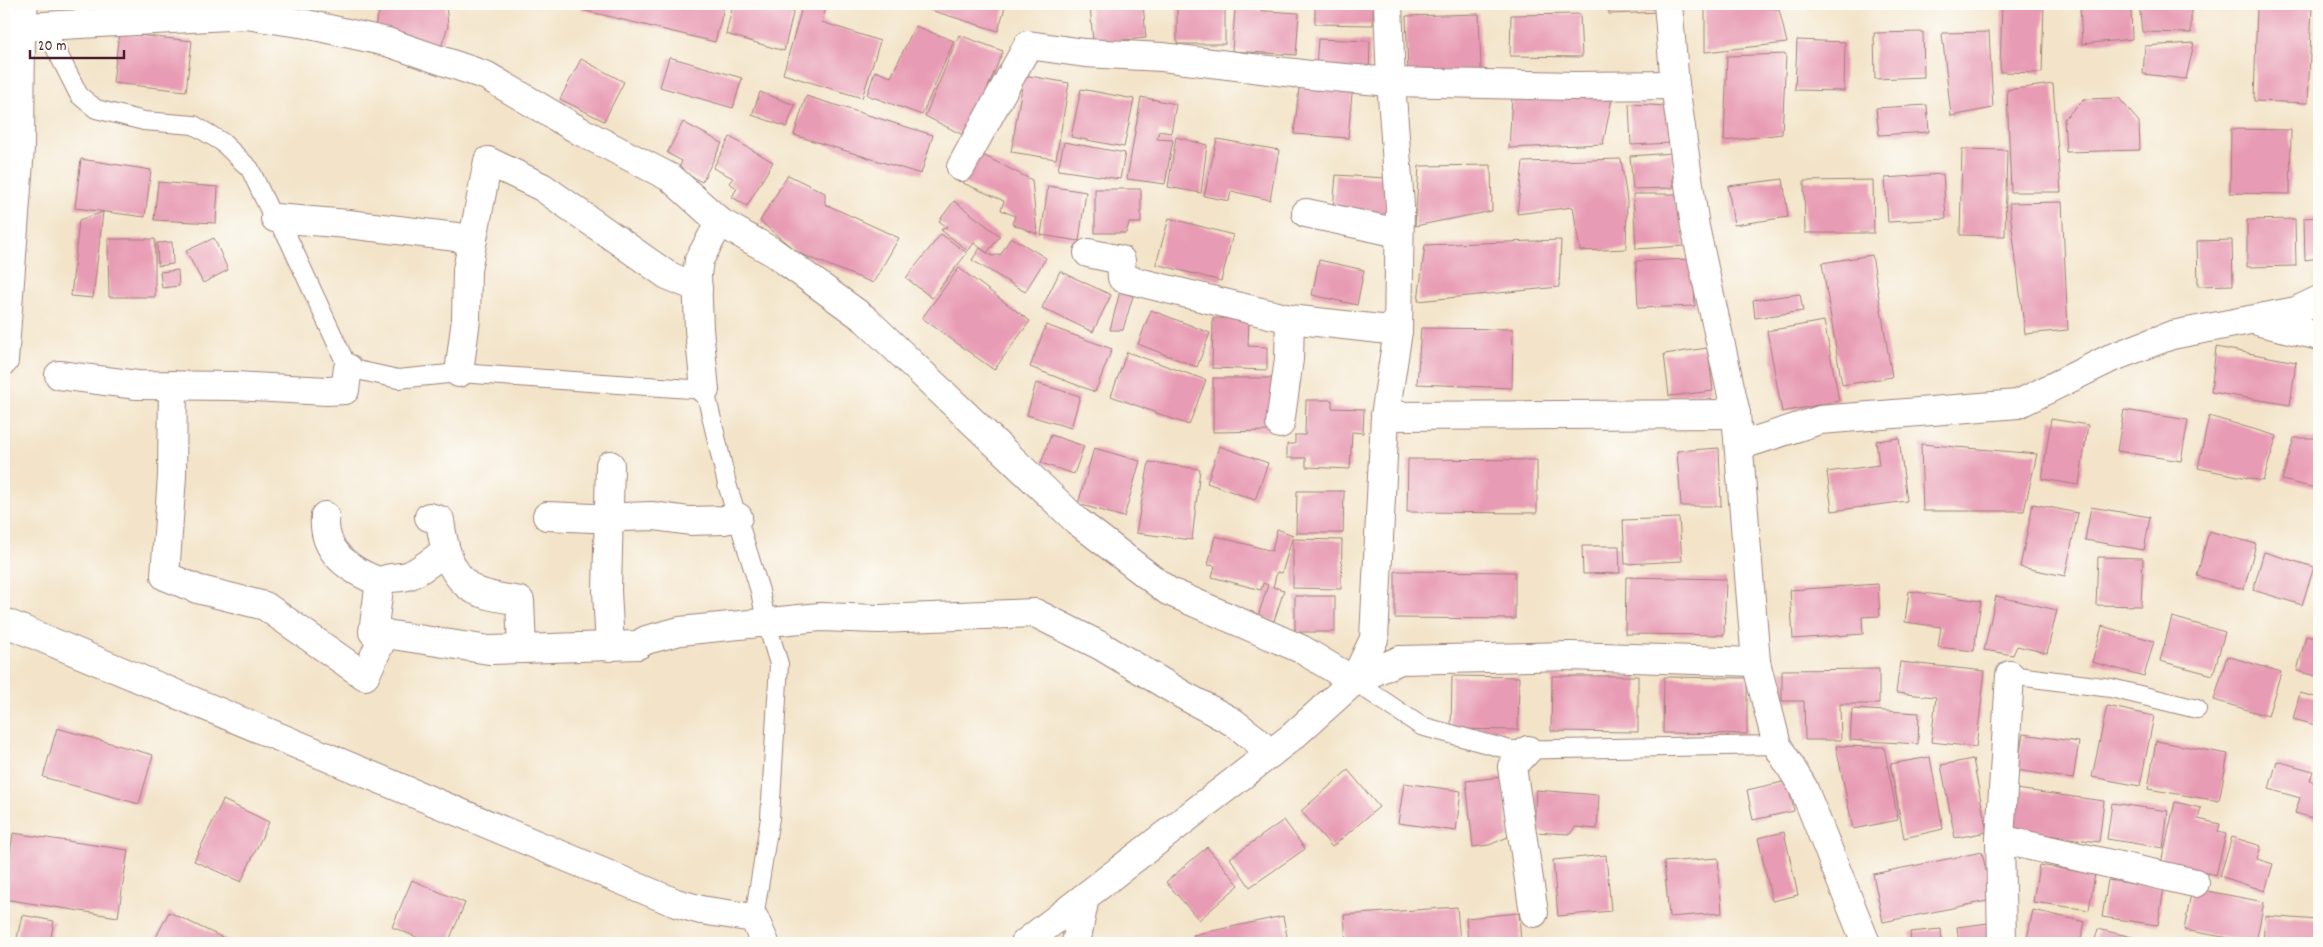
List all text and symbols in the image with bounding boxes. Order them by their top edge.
scale bar [30,28,124,60]
text: 20 m [38,36,66,58]

